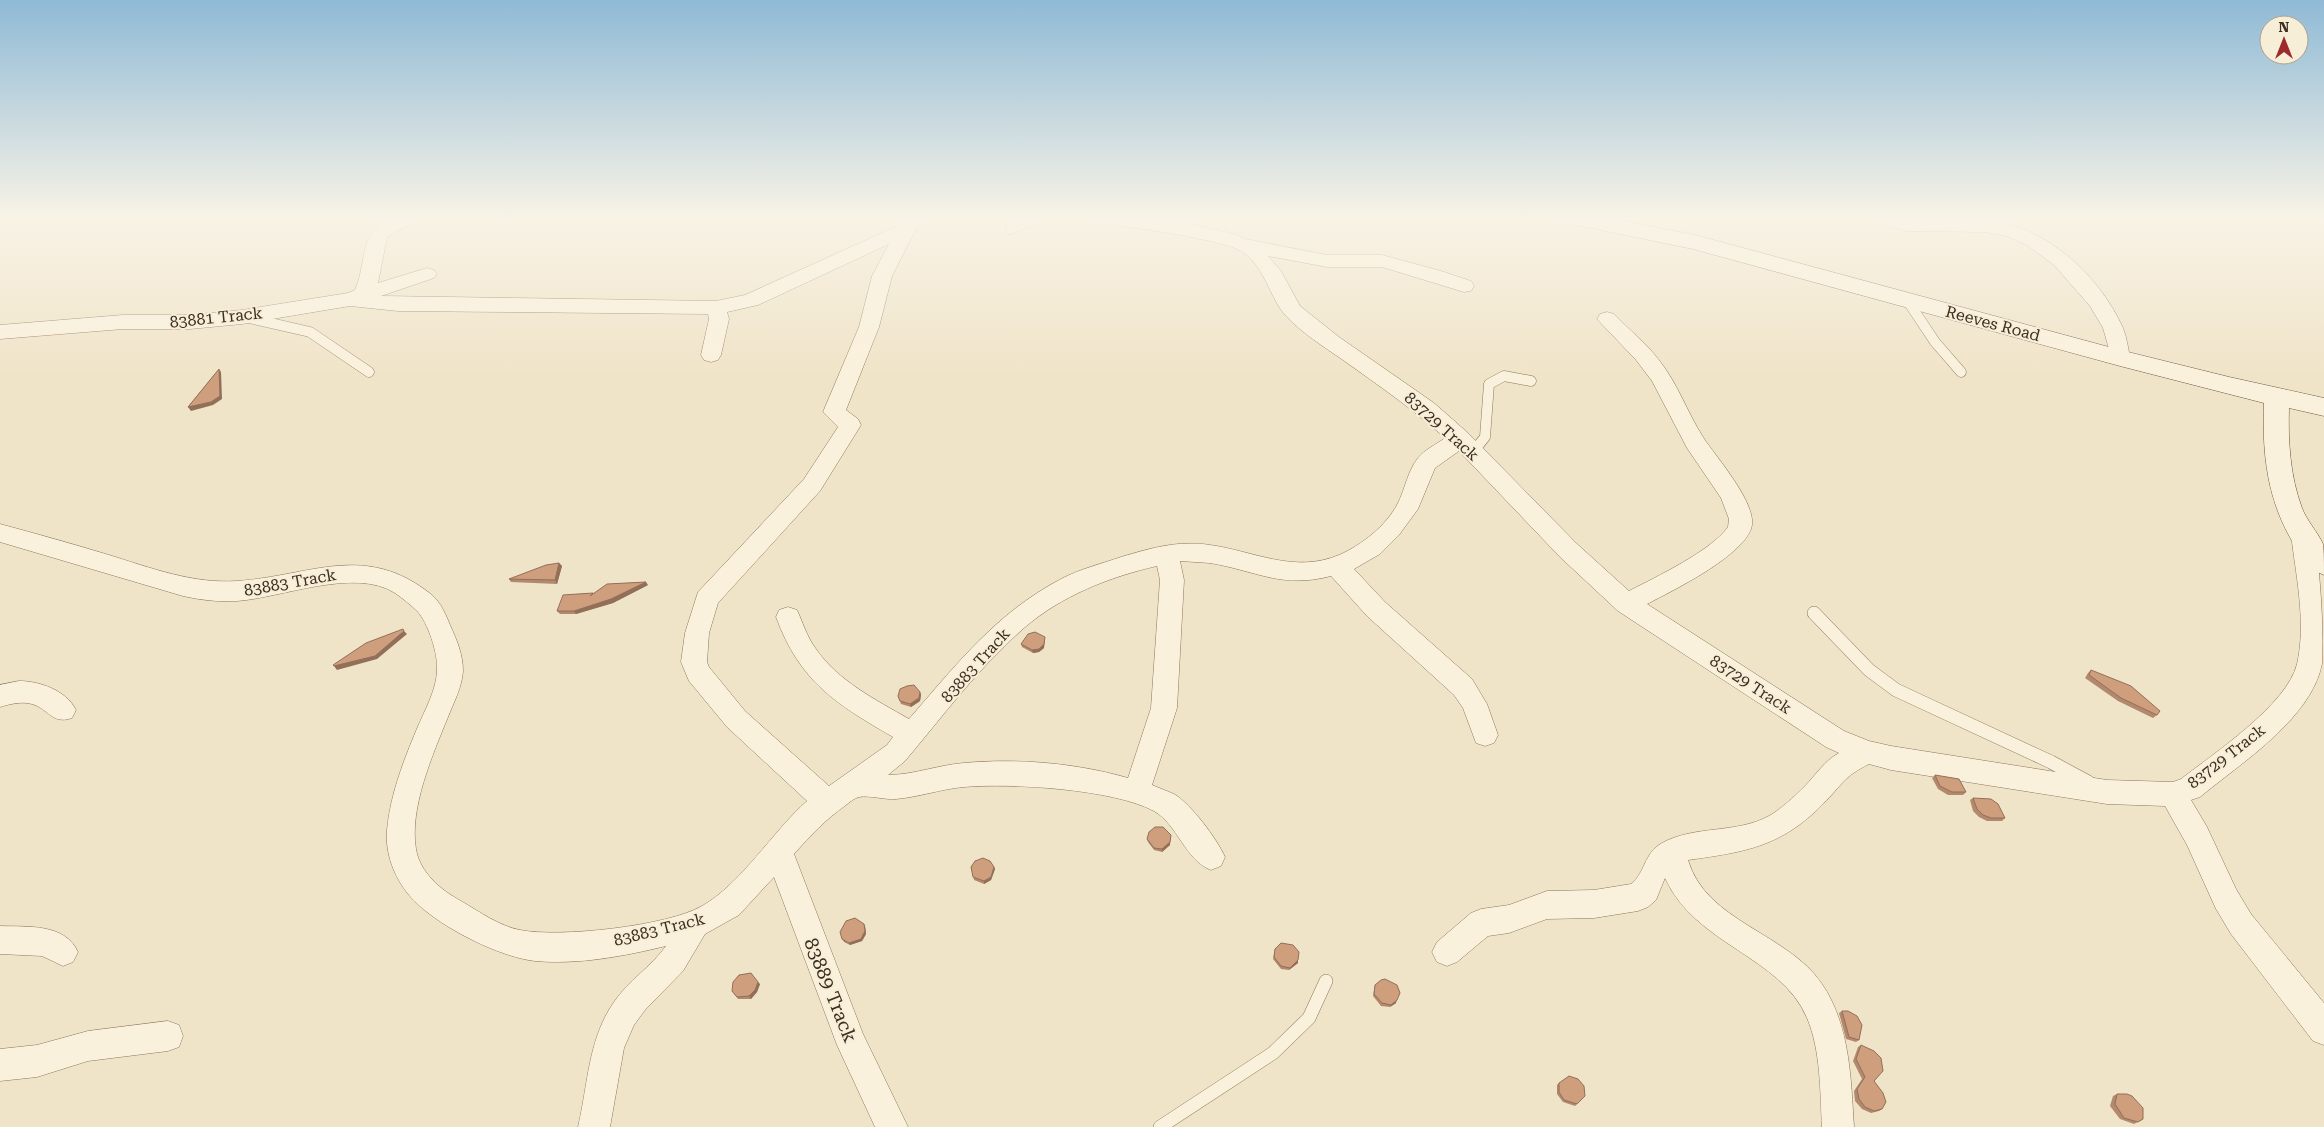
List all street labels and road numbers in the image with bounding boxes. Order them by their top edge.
street label: Reeves Road [1944,302,2042,345]
street label: 83881 Track [169,303,264,332]
street label: 83729 Track [1401,388,1483,465]
street label: 83883 Track [242,565,338,600]
street label: 83883 Track [937,624,1014,706]
street label: 83729 Track [1706,651,1795,718]
street label: 83729 Track [2184,720,2269,793]
street label: 83883 Track [611,909,707,950]
street label: 83889 Track [799,934,862,1046]

